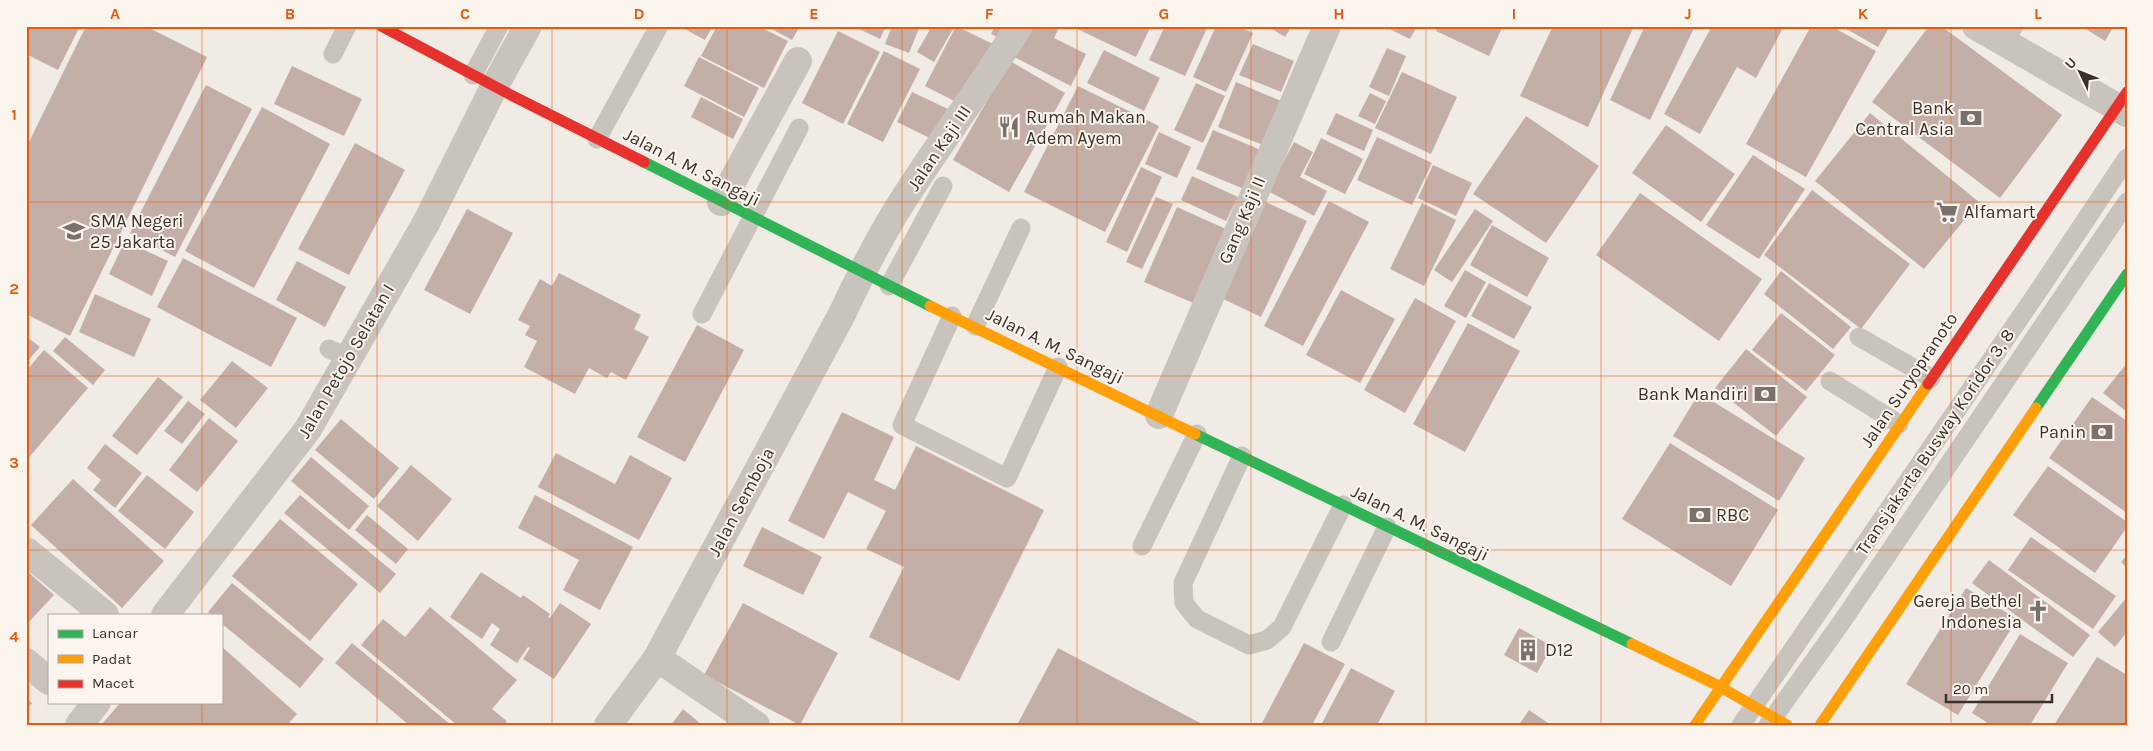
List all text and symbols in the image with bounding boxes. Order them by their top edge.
text: A [110,4,120,23]
text: B [285,4,295,23]
text: C [460,4,470,23]
text: D [634,4,645,23]
text: E [809,4,819,23]
text: F [985,4,994,23]
text: G [1159,4,1169,23]
text: H [1333,4,1345,23]
text: I [1512,4,1516,23]
text: J [1684,4,1692,23]
text: K [1858,4,1869,23]
text: L [2034,4,2042,23]
north arrow [2056,48,2106,98]
text: U [2061,54,2080,73]
place label: Bank Central Asia [1855,97,1954,140]
street label: Jalan Kaji III [902,101,976,195]
text: 1 [11,105,17,124]
bank icon: Bank Central Asia [1958,105,1984,131]
place label: Rumah Makan Adem Ayem [1026,106,1146,149]
restaurant icon: Rumah Makan Adem Ayem [996,114,1022,140]
street label: Jalan A. M. Sangaji [620,123,764,211]
street label: Gang Kaji II [1214,173,1270,267]
supermarket icon: Alfamart [1934,199,1960,225]
place label: Alfamart [1964,201,2036,223]
place label: SMA Negeri 25 Jakarta [90,210,184,253]
school or university icon: SMA Negeri 25 Jakarta [61,218,87,244]
text: 2 [9,279,19,298]
street label: Jalan Petojo Selatan I [293,280,399,442]
street label: Jalan A. M. Sangaji [983,303,1127,389]
street label: Jalan Suryopranoto [1856,308,1962,452]
street label: Transjakarta Busway Koridor 3, 8 [1851,325,2019,559]
bank icon: Bank Mandiri [1752,381,1778,407]
place label: Bank Mandiri [1638,383,1748,405]
bank icon: Panin [2089,419,2115,445]
place label: Panin [2039,421,2086,443]
street label: Jalan Semboja [703,444,779,560]
text: 3 [9,453,19,472]
street label: Jalan A. M. Sangaji [1348,480,1492,566]
bank icon: RBC [1687,502,1713,528]
place label: RBC [1716,504,1749,526]
place label: Gereja Bethel Indonesia [1913,590,2022,633]
church icon: Gereja Bethel Indonesia [2025,598,2051,624]
legend [48,614,222,704]
text: Lancar [92,624,138,642]
text: 4 [9,627,19,646]
building icon: D12 [1515,637,1541,663]
place label: D12 [1545,639,1573,661]
text: Padat [92,650,132,668]
scale bar [1946,671,2052,703]
text: Macet [92,674,134,692]
text: 20 m [1953,680,1988,698]

